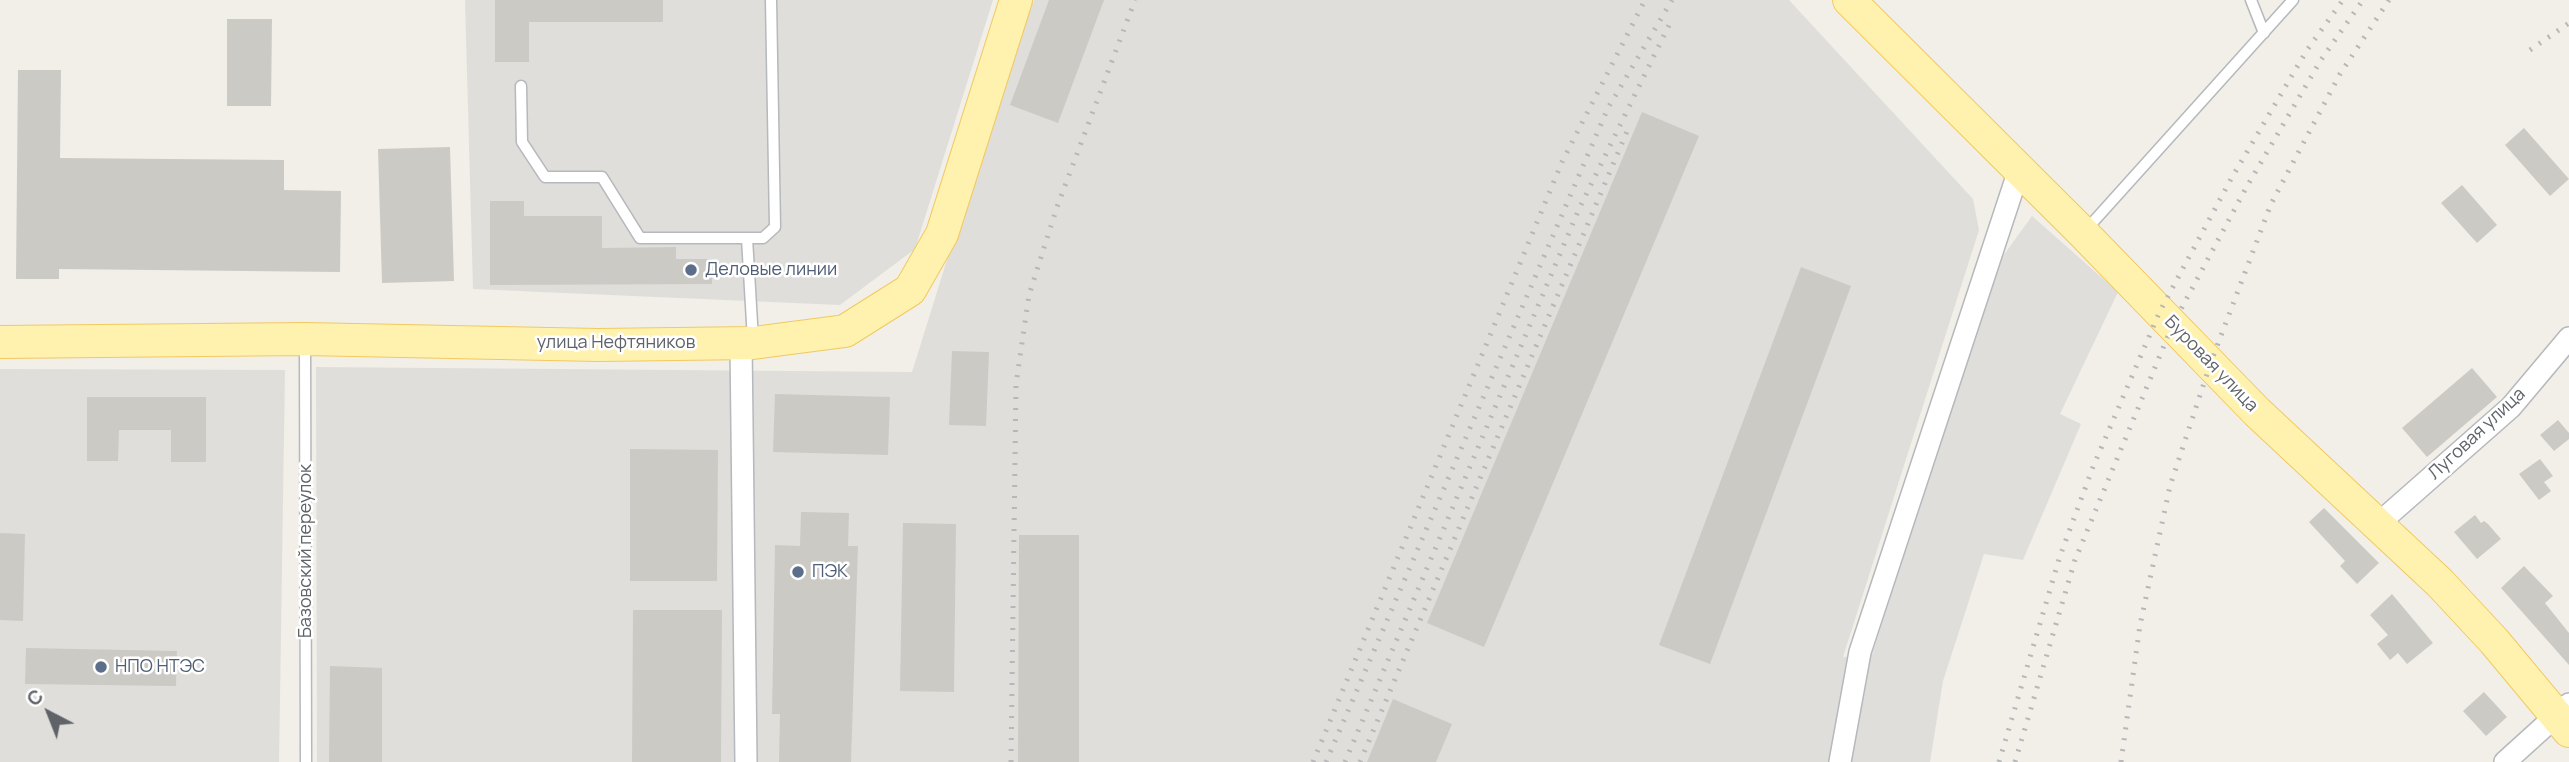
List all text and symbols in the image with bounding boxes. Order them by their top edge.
place label: Деловые линии [705,259,837,281]
marker: Деловые линии [683,262,699,278]
street label: Буровая улица [2160,311,2262,417]
street label: улица Нефтяников [537,332,695,354]
street label: Луговая улица [2424,383,2530,485]
street label: Базовский переулок [295,464,317,638]
place label: ПЭК [812,561,848,583]
marker: ПЭК [790,564,806,580]
place label: НПО НТЭС [115,656,205,678]
marker: НПО НТЭС [93,659,109,675]
north arrow [14,678,84,748]
text: С [21,683,49,712]

